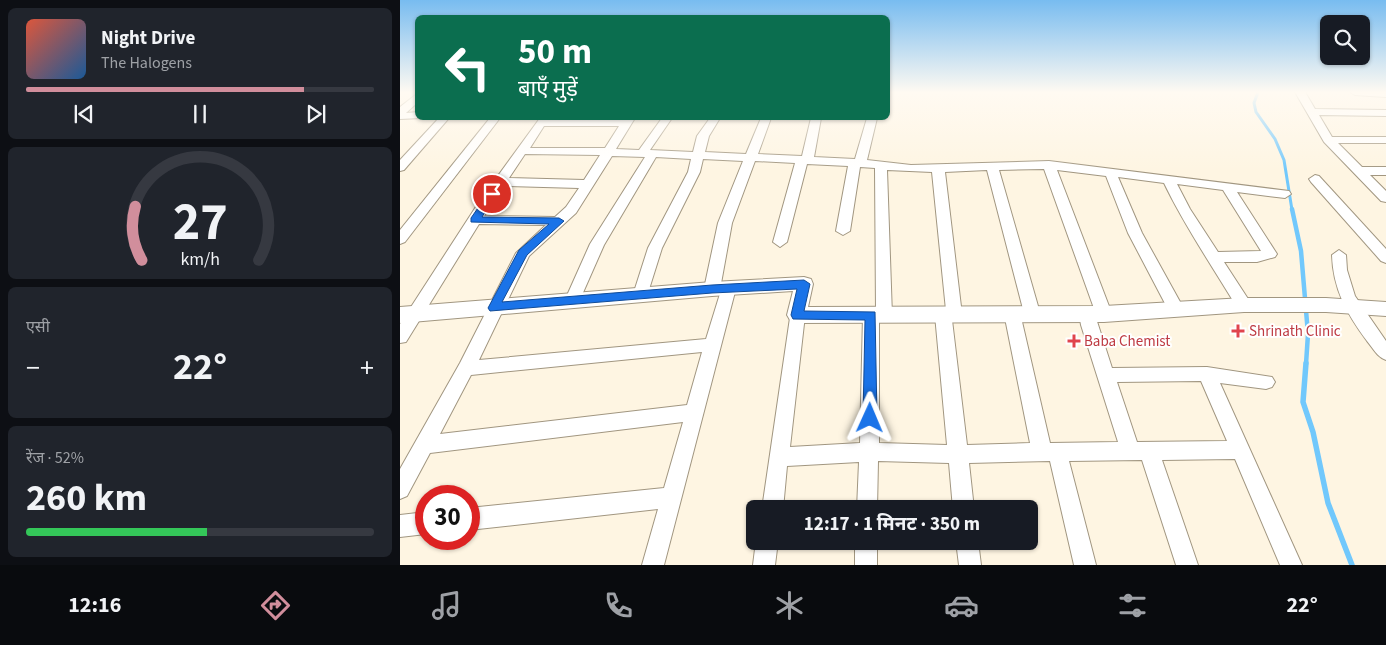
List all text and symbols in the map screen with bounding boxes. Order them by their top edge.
map controls [1320,15,1370,65]
button: search [1320,15,1370,65]
text: Night Drive [101,25,195,52]
text: 50 m [518,27,592,77]
icon: left [435,35,500,100]
text: The Halogens [101,52,192,74]
text: बाएँ मुड़ें [518,73,578,105]
icon: previous [70,100,98,128]
icon: pause [186,100,214,128]
icon: next [302,100,330,128]
pin [471,173,513,215]
icon: arrive [478,180,506,208]
text: 27 [173,186,227,260]
text: km/h [180,247,220,272]
text: एसी [26,316,50,338]
place label: Shrinath Clinic [1249,321,1341,342]
marker: Shrinath Clinic [1231,324,1245,338]
place label: Baba Chemist [1084,331,1170,352]
marker: Baba Chemist [1068,335,1080,347]
text: 22° [173,340,227,394]
text: − [26,348,40,388]
text: + [360,348,374,388]
position arrow [843,391,895,443]
text: रेंज · 52% [26,447,84,469]
text: 260 km [26,471,147,525]
speed limit sign: 30 [415,485,480,550]
text: 12:17 · 1 मिनट · 350 m [804,511,980,538]
icon: directions [258,588,293,623]
icon: music [429,588,464,623]
icon: phone [601,588,636,623]
icon: climate [772,588,807,623]
icon: car [944,588,979,623]
icon: filters [1115,588,1150,623]
text: 12:16 [68,589,121,621]
text: 22° [1286,589,1318,621]

